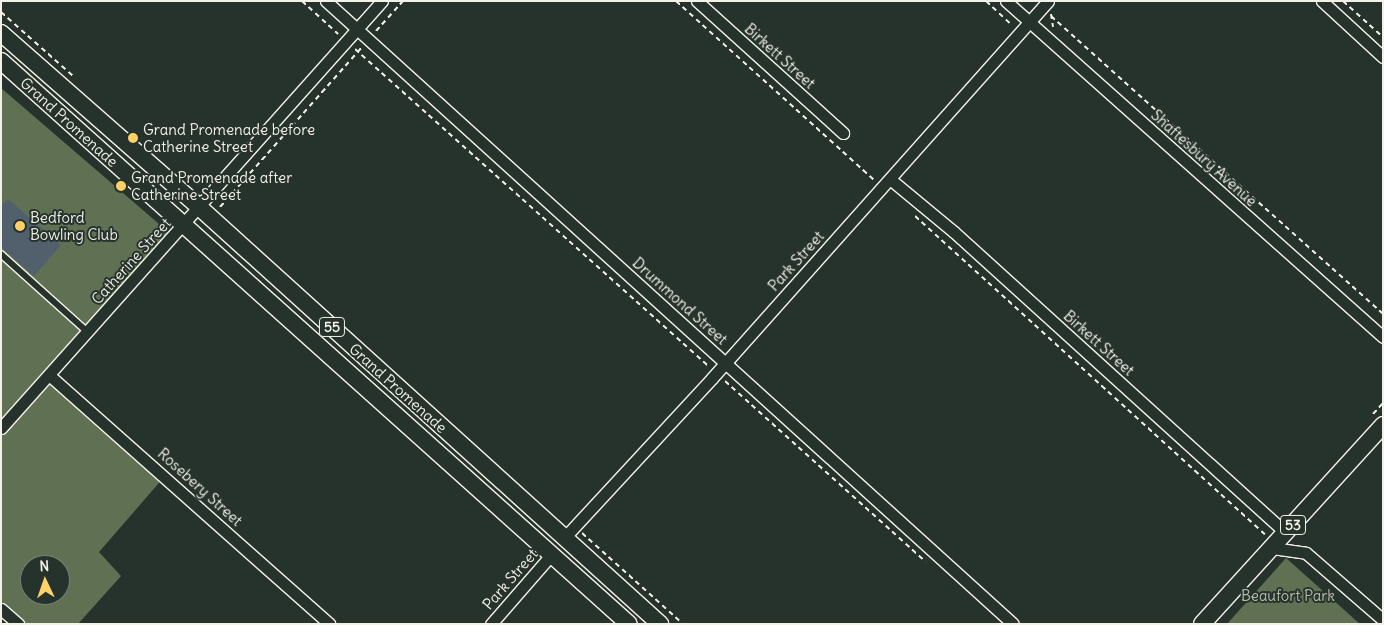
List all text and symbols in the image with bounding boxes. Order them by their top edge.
street label: Birkett Street [741,20,819,92]
street label: Grand Promenade [16,73,122,171]
street label: Shaftesbury Avenue [1148,106,1260,210]
place label: Grand Promenade before Catherine Street [143,120,315,155]
marker: Grand Promenade before Catherine Street [127,132,139,144]
place label: Grand Promenade after Catherine Street [131,168,292,203]
marker: Grand Promenade after Catherine Street [115,180,127,192]
place label: Bedford Bowling Club [30,208,118,243]
street label: Catherine Street [88,214,174,308]
marker: Bedford Bowling Club [14,220,26,232]
street label: Park Street [764,227,828,295]
street label: Drummond Street [629,254,731,348]
street label: Birkett Street [1060,307,1138,379]
road number: 55 [318,316,346,338]
street label: Grand Promenade [345,339,451,437]
street label: Rosebery Street [154,444,246,530]
road number: 53 [1279,514,1307,536]
street label: Park Street [479,545,541,613]
north arrow [20,555,70,605]
text: N [39,557,50,575]
park label: Beaufort Park [1241,587,1335,605]

